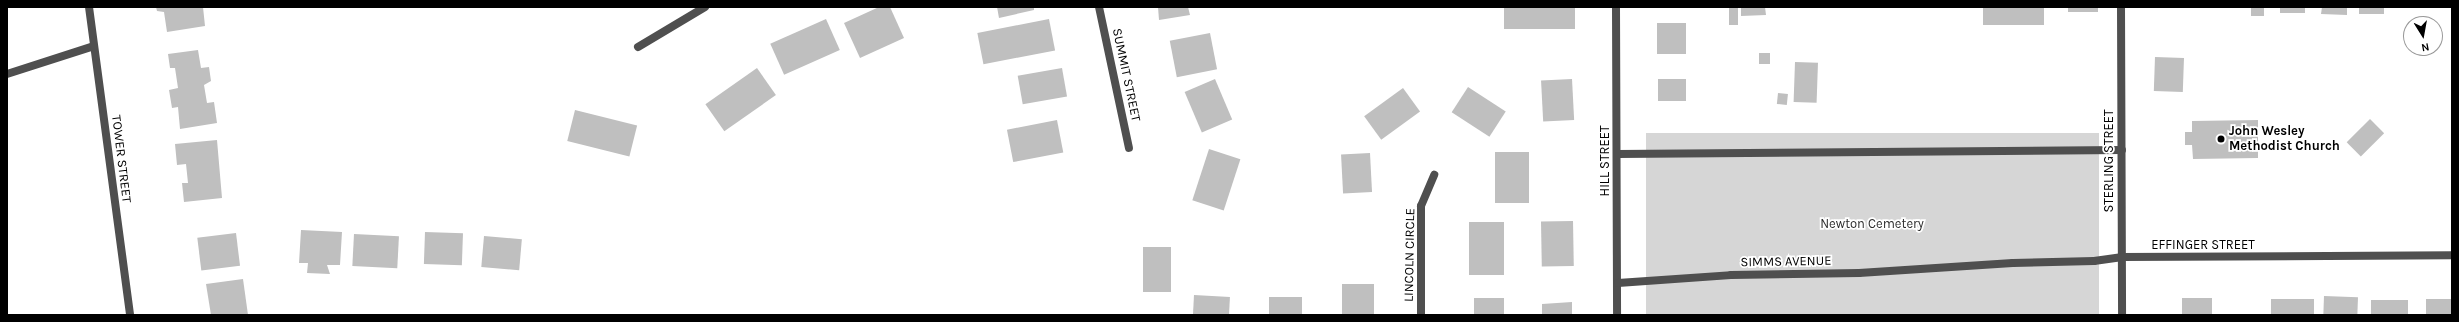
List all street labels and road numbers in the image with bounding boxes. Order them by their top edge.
street label: SUMMIT STREET [1108,27,1144,123]
street label: STERLING STREET [2101,109,2117,213]
street label: TOWER STREET [108,114,134,204]
street label: HILL STREET [1597,125,1613,197]
street label: LINCOLN CIRCLE [1401,208,1419,302]
street label: EFFINGER STREET [2151,237,2255,253]
street label: SIMMS AVENUE [1740,253,1832,271]

